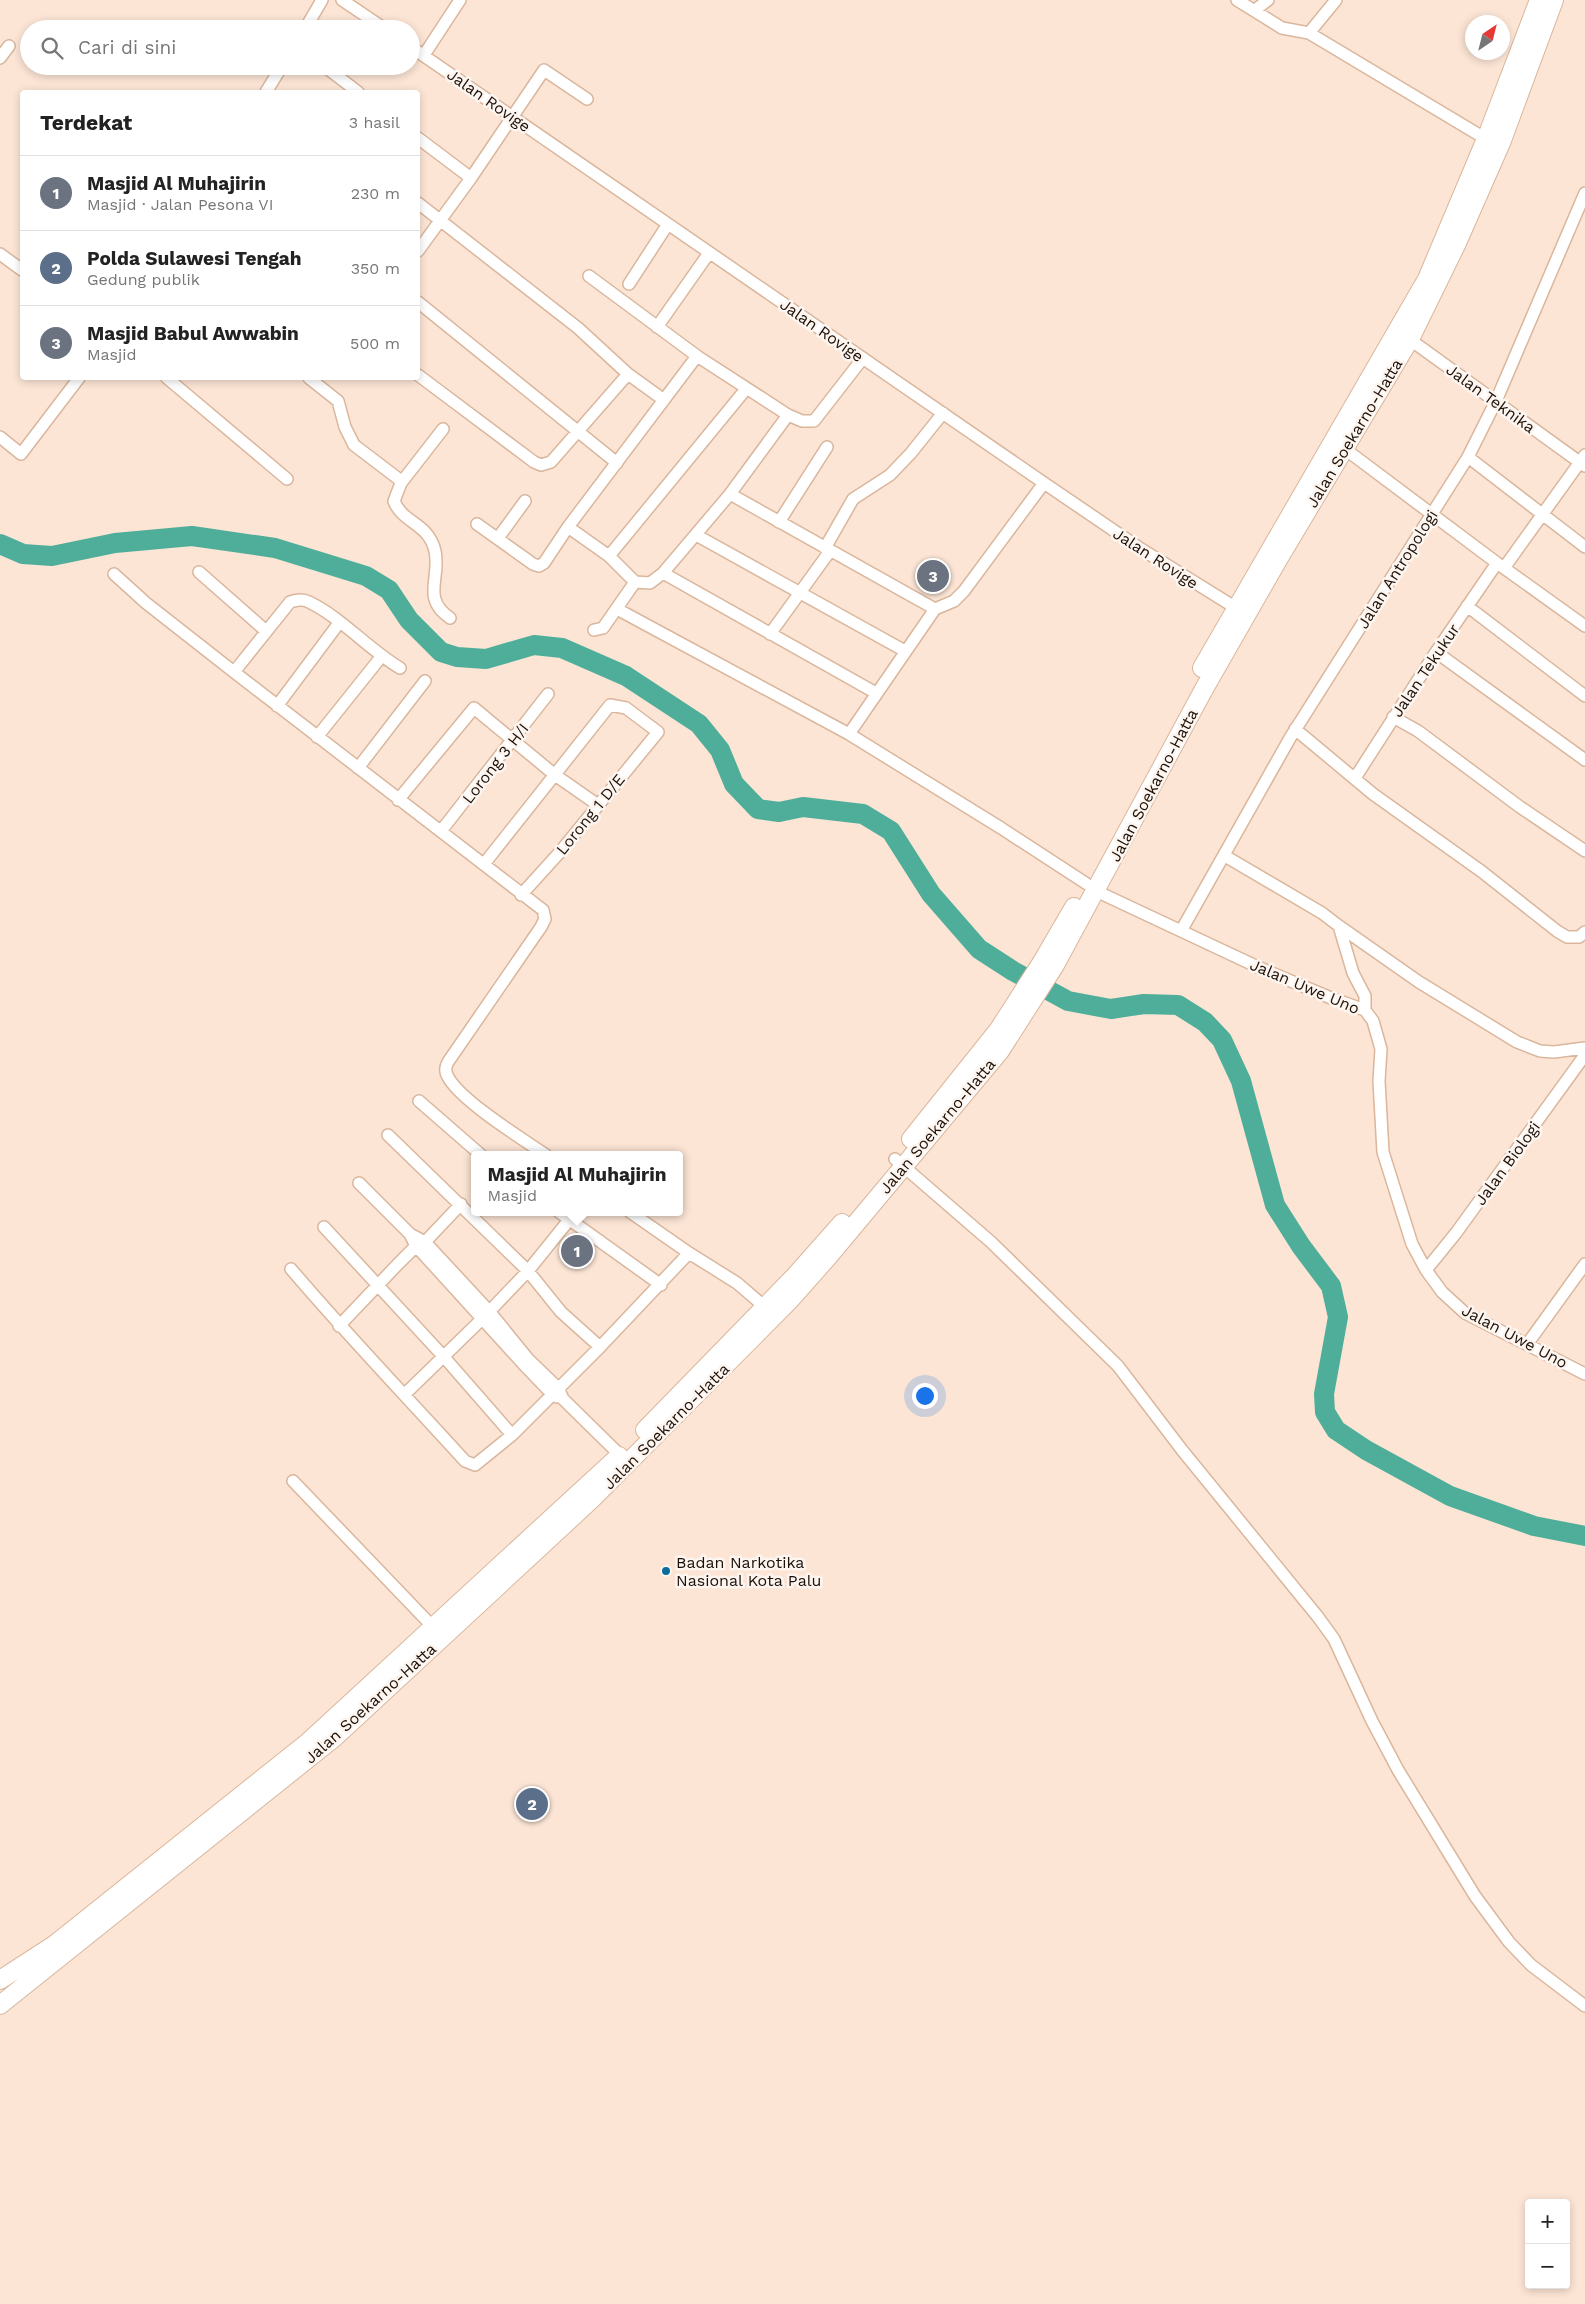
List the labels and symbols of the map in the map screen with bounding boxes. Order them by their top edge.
north arrow [1465,15,1510,60]
street label: Jalan Rovige [443,65,534,136]
street label: Jalan Rovige [776,295,867,366]
street label: Jalan Soekarno-Hatta [1302,355,1406,511]
street label: Jalan Teknika [1443,360,1539,437]
street label: Jalan Antropologi [1353,506,1442,632]
street label: Jalan Rovige [1110,524,1202,593]
pin: 3 [917,557,949,595]
street label: Jalan Tekukur [1387,620,1464,720]
street label: Jalan Soekarno-Hatta [1105,706,1202,865]
street label: Lorong 3 H/I [458,719,533,807]
street label: Lorong 1 D/E [552,770,629,859]
street label: Jalan Uwe Uno [1247,955,1362,1018]
street label: Jalan Soekarno-Hatta [875,1055,999,1198]
street label: Jalan Biologi [1471,1118,1544,1209]
pin: 1 [561,1232,593,1270]
street label: Jalan Uwe Uno [1459,1301,1571,1372]
street label: Jalan Soekarno-Hatta [599,1359,733,1493]
your location [912,1383,938,1409]
place label: Badan Narkotika Nasional Kota Palu [676,1553,821,1590]
marker: Badan Narkotika Nasional Kota Palu [660,1565,672,1577]
street label: Jalan Soekarno-Hatta [301,1639,440,1767]
pin: 2 [516,1785,548,1823]

